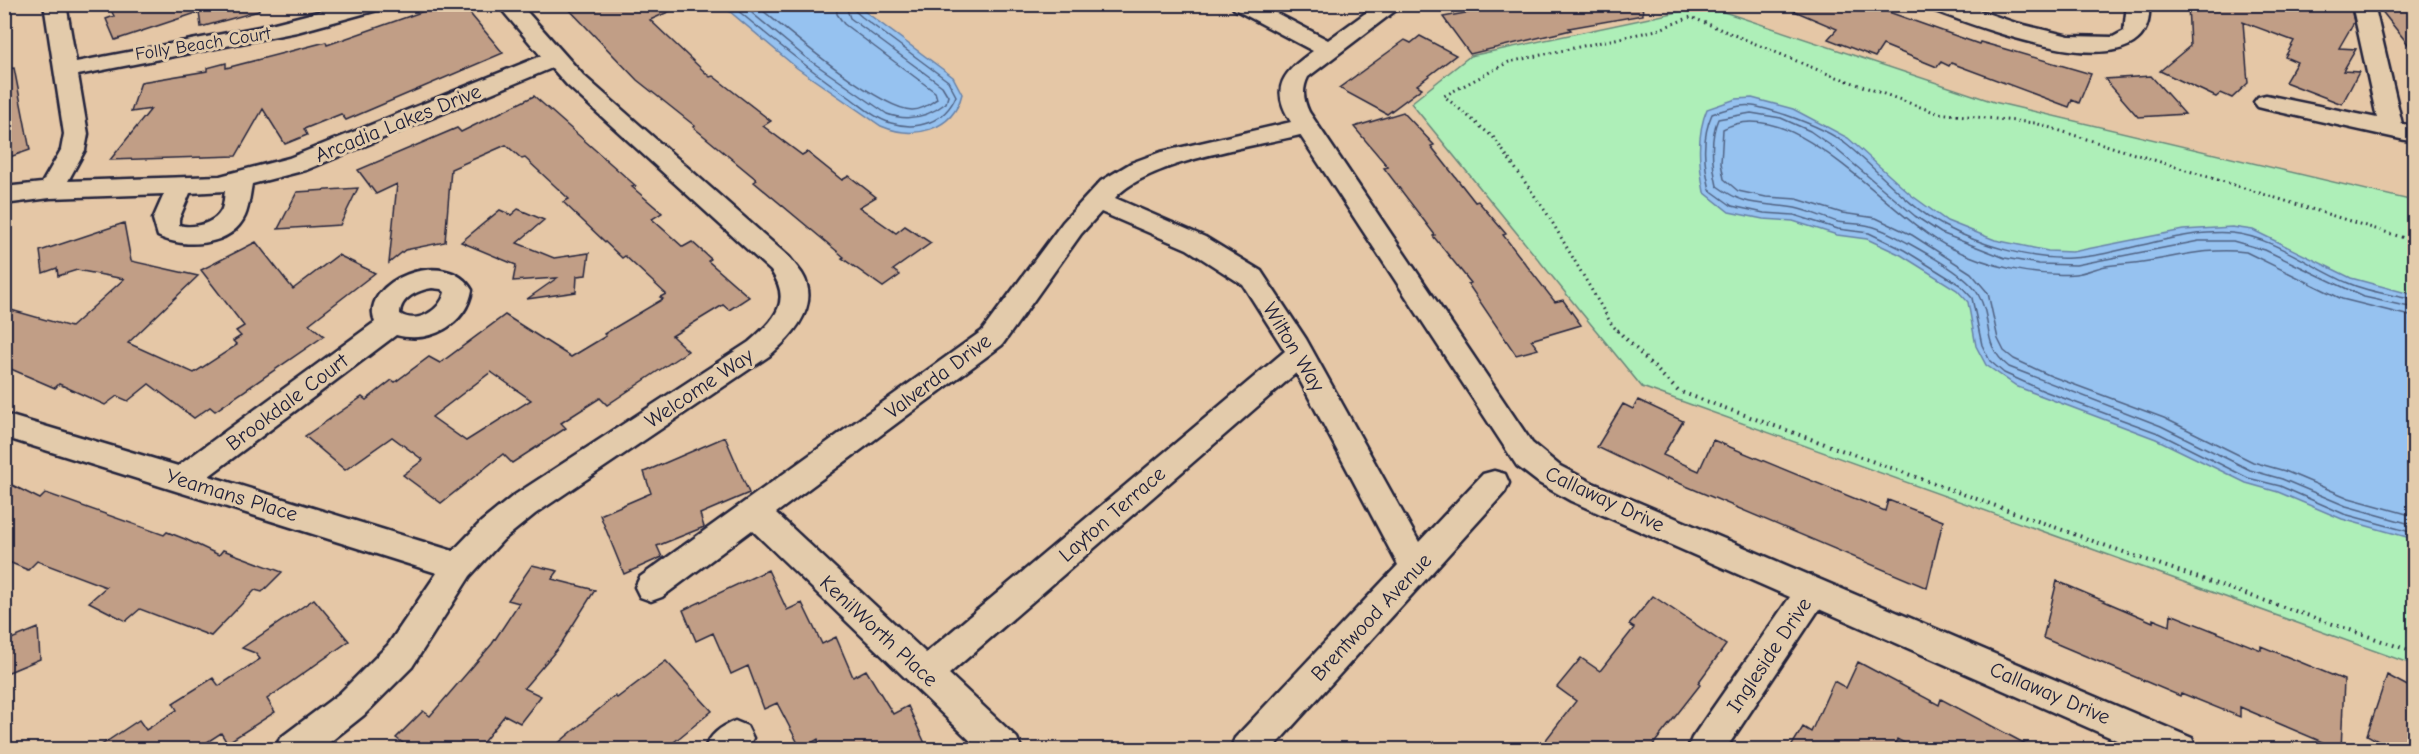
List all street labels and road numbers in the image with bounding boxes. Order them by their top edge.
street label: Folly Beach Court [134,23,273,65]
street label: Arcadia Lakes Drive [312,79,484,167]
street label: Wilton Way [1258,298,1330,396]
street label: Valverda Drive [880,328,996,424]
street label: Welcome Way [640,343,758,433]
street label: Brookdale Court [221,348,353,456]
street label: Layton Terrace [1054,461,1170,567]
street label: Callaway Drive [1542,461,1668,537]
street label: Yeamans Place [163,464,301,526]
street label: Brentwood Avenue [1306,548,1436,686]
street label: KenilWorth Place [815,570,943,692]
street label: Ingleside Drive [1722,593,1816,717]
street label: Callaway Drive [1986,657,2114,729]

